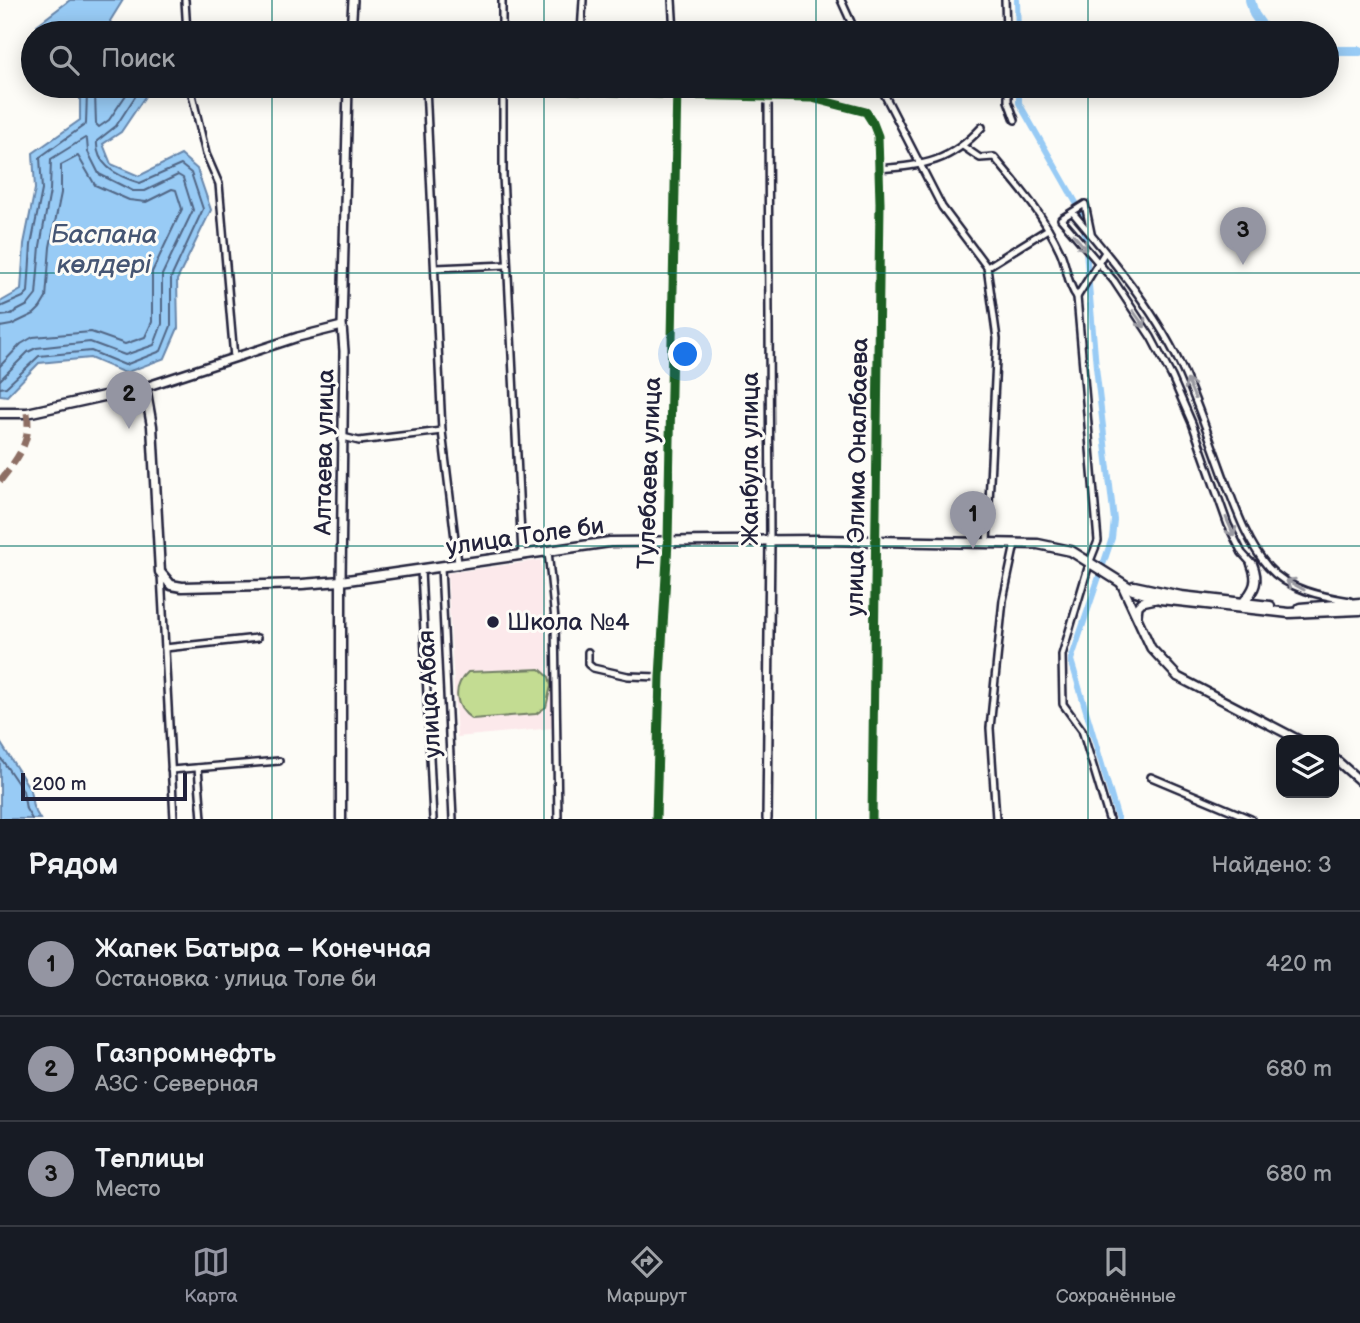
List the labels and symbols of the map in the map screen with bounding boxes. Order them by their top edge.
pin: 3 [1220,207,1266,265]
water label: Баспана көлдері [51,220,157,281]
one-way arrow [1072,233,1088,251]
one-way arrow [1132,309,1146,328]
your location [668,337,702,371]
street label: улица Элима Оналбаева [841,337,874,617]
street label: Алтаева улица [309,369,340,536]
pin: 2 [106,371,152,429]
street label: Жанбула улица [736,372,765,546]
street label: Тулебаева улица [632,376,667,570]
one-way arrow [1183,378,1196,400]
pin: 1 [950,491,996,549]
street label: улица Толе би [444,511,606,562]
one-way arrow [1224,516,1237,537]
one-way arrow [1285,578,1306,591]
place label: Школа №4 [507,608,630,637]
marker: Школа №4 [485,614,501,630]
street label: улица Абая [412,629,447,759]
scale bar [21,770,187,802]

